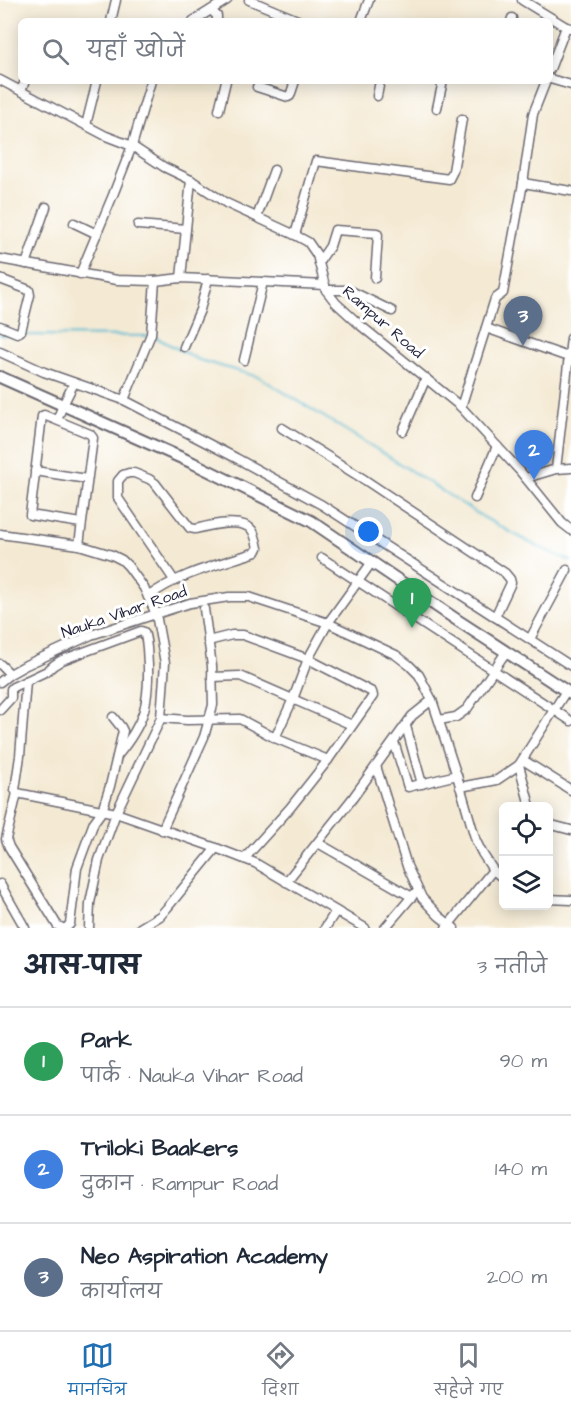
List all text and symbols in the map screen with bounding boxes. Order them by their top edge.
search box [18,18,553,84]
icon: search [39,35,72,68]
text: यहाँ खोजें [87,35,185,66]
street label: Rampur Road [338,281,428,363]
pin: 3 [504,296,542,346]
pin: 2 [514,430,554,480]
your location [354,517,383,546]
pin: 1 [392,578,432,628]
street label: Nauka Vihar Road [58,580,190,644]
map controls [499,802,553,910]
button: locate [499,802,553,856]
button: layers [499,856,553,910]
text: आस-पास [24,948,140,984]
text: 3 नतीजे [477,953,547,981]
text: Park [81,1025,132,1056]
text: 1 [42,1047,45,1075]
text: 90 m [499,1047,547,1075]
text: पार्क · Nauka Vihar Road [81,1062,303,1090]
text: Triloki Baakers [81,1133,238,1164]
text: 2 [38,1155,49,1183]
text: 140 m [495,1155,547,1183]
text: दुकान · Rampur Road [81,1170,278,1198]
text: Neo Aspiration Academy [81,1241,328,1272]
text: 3 [38,1263,49,1291]
text: 200 m [487,1263,547,1291]
text: कार्यालय [81,1278,162,1306]
tab: मानचित्र [68,1339,127,1407]
tab: दिशा [262,1339,299,1407]
tab: सहेजे गए [434,1339,503,1407]

